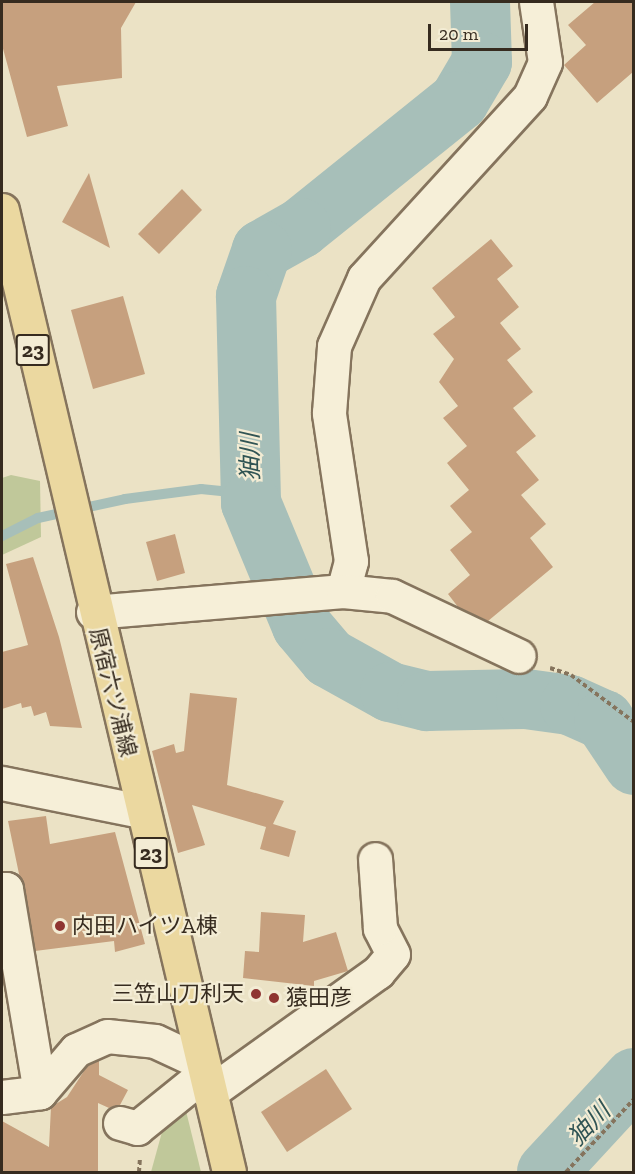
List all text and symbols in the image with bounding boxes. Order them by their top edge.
scale bar [431,12,532,50]
text: 20 m [439,23,478,45]
road number: 23 [15,332,51,368]
water label: 㹨川 [235,433,265,481]
street label: 原宿六ツ浦線 [84,625,142,759]
road number: 23 [133,835,169,871]
place label: 内田ハイツA棟 [72,913,218,939]
marker: 内田ハイツA棟 [53,919,67,933]
place label: 三笠山刀利天 [112,981,244,1007]
place label: 猿田彦 [286,985,352,1011]
marker: 三笠山刀利天 [249,987,263,1001]
marker: 猿田彦 [267,991,281,1005]
water label: 㹨川 [562,1097,616,1151]

